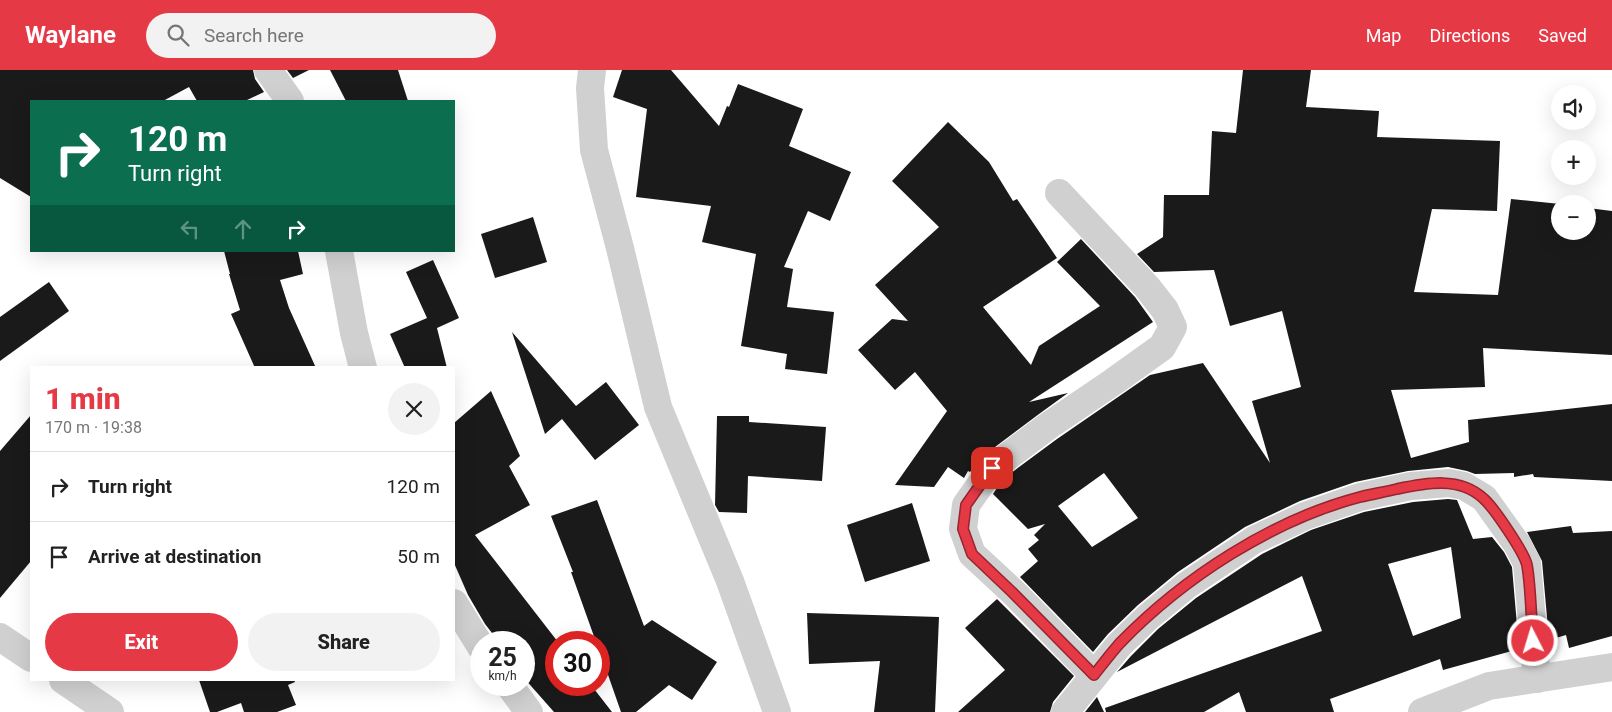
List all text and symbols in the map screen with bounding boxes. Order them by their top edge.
search box [146,13,496,58]
text: Waylane [25,21,116,49]
icon: search [164,21,192,49]
text: Search here [204,24,304,47]
text: Map [1366,25,1401,46]
text: Directions [1429,25,1510,46]
text: Saved [1538,25,1587,46]
map controls [1551,85,1596,240]
button: sound [1551,85,1596,130]
text: 120 m [128,119,227,160]
icon: right [45,120,110,185]
button: + [1551,140,1596,185]
text: Turn right [128,161,222,186]
button: − [1551,195,1596,240]
icon: left [176,215,204,243]
icon: ahead [229,215,257,243]
icon: right [282,215,310,243]
text: 1 min [45,381,121,416]
button: close [388,383,440,435]
text: 170 m · 19:38 [45,418,142,437]
pin [971,447,1013,489]
icon: arrive [978,454,1006,482]
icon: right [45,473,73,501]
text: Turn right [88,475,172,498]
text: 120 m [387,475,440,498]
icon: arrive [45,543,73,571]
text: Arrive at destination [88,545,261,568]
text: 50 m [397,545,440,568]
button: Exit [45,613,238,671]
button: Share [248,613,440,671]
position arrow [1506,614,1558,666]
speed limit sign: 30 [545,631,610,696]
text: 25 [488,643,517,672]
text: km/h [488,669,517,683]

